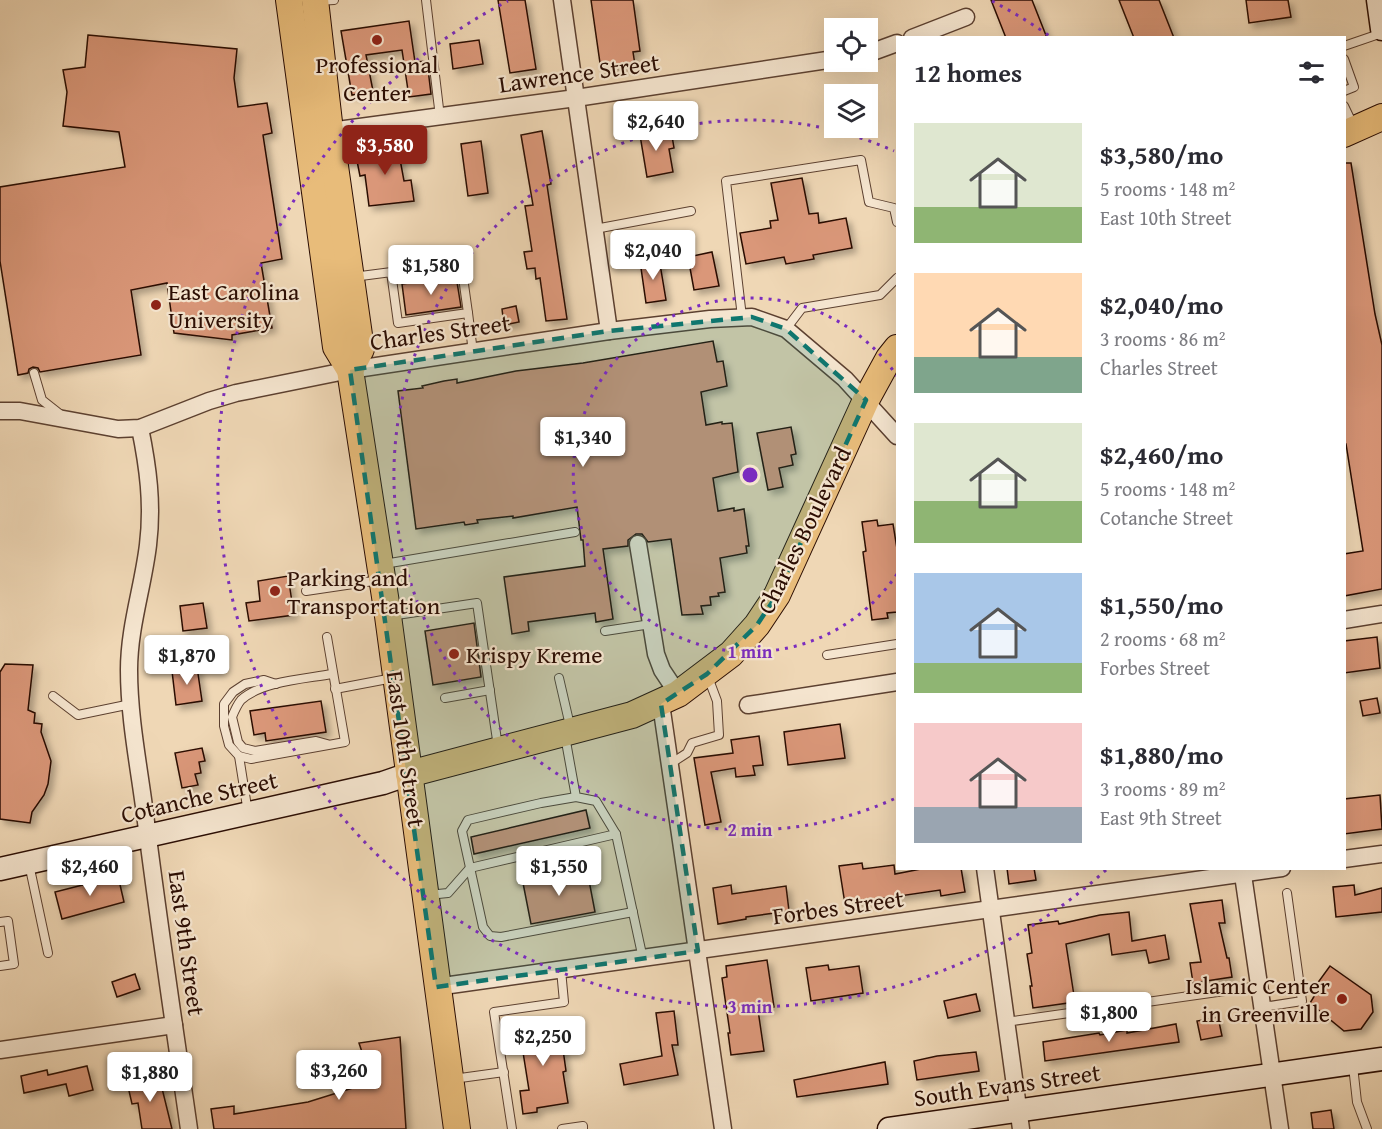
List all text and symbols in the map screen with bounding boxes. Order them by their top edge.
map controls [824,18,878,138]
button: locate [824,18,878,72]
marker: Professional Center [370,33,384,47]
street label: Lawrence Street [496,44,662,102]
place label: Professional Center [315,47,439,110]
text: 12 homes [914,53,1022,92]
icon: filters [1295,56,1328,89]
button: layers [824,84,878,138]
pin: $2,640 [607,101,705,152]
text: $2,640 [627,106,685,135]
pin: $3,580 [336,125,434,176]
text: $3,580 [356,130,414,159]
text: $3,580/mo [1100,135,1223,174]
icon: home [962,147,1034,219]
text: 5 rooms · 148 m² [1100,174,1235,203]
text: East 10th Street [1100,203,1232,232]
pin: $2,040 [604,230,702,281]
text: $2,040 [624,235,682,264]
pin: $1,580 [382,245,480,296]
text: $1,580 [402,250,460,279]
place label: East Carolina University [168,274,300,337]
text: $2,040/mo [1100,285,1223,324]
icon: home [962,297,1034,369]
marker: East Carolina University [149,298,163,312]
street label: Charles Street [368,305,513,359]
text: 3 rooms · 86 m² [1100,324,1226,353]
text: Charles Street [1100,353,1218,382]
pin: $1,340 [534,417,632,468]
text: $1,340 [554,422,612,451]
text: $2,460/mo [1100,435,1223,474]
street label: Charles Boulevard [748,440,860,620]
icon: home [962,447,1034,519]
centre of rings [740,465,760,485]
text: 5 rooms · 148 m² [1100,474,1235,503]
text: Cotanche Street [1100,503,1233,532]
place label: Parking and Transportation [287,560,441,623]
marker: Parking and Transportation [268,584,282,598]
text: $1,550/mo [1100,585,1223,624]
icon: home [962,597,1034,669]
text: 2 rooms · 68 m² [1100,624,1226,653]
pin: $1,870 [138,635,236,686]
place label: Krispy Kreme [466,637,602,672]
text: 1 min [728,638,773,665]
text: $1,870 [158,640,216,669]
marker: Krispy Kreme [447,647,461,661]
text: Forbes Street [1100,653,1210,682]
street label: East 10th Street [378,668,434,830]
text: $1,880/mo [1100,735,1223,774]
icon: home [962,747,1034,819]
street label: Cotanche Street [117,762,281,832]
text: 3 rooms · 89 m² [1100,774,1226,803]
text: East 9th Street [1100,803,1222,832]
text: 2 min [728,816,773,843]
pin: $2,460 [41,846,139,897]
pin: $1,550 [510,846,608,897]
text: $2,460 [61,851,119,880]
text: $1,550 [530,851,588,880]
street label: East 9th Street [159,868,215,1018]
street label: Forbes Street [770,880,906,934]
place label: Islamic Center in Greenville [1185,968,1330,1031]
pin: $1,800 [1060,992,1158,1043]
marker: Islamic Center in Greenville [1335,992,1349,1006]
text: 3 min [728,993,773,1020]
text: $1,800 [1080,997,1138,1026]
pin: $2,250 [494,1016,592,1067]
text: $2,250 [514,1021,572,1050]
pin: $3,260 [290,1050,388,1101]
pin: $1,880 [101,1052,199,1103]
text: $3,260 [310,1055,368,1084]
street label: South Evans Street [911,1055,1103,1115]
text: $1,880 [121,1057,179,1086]

